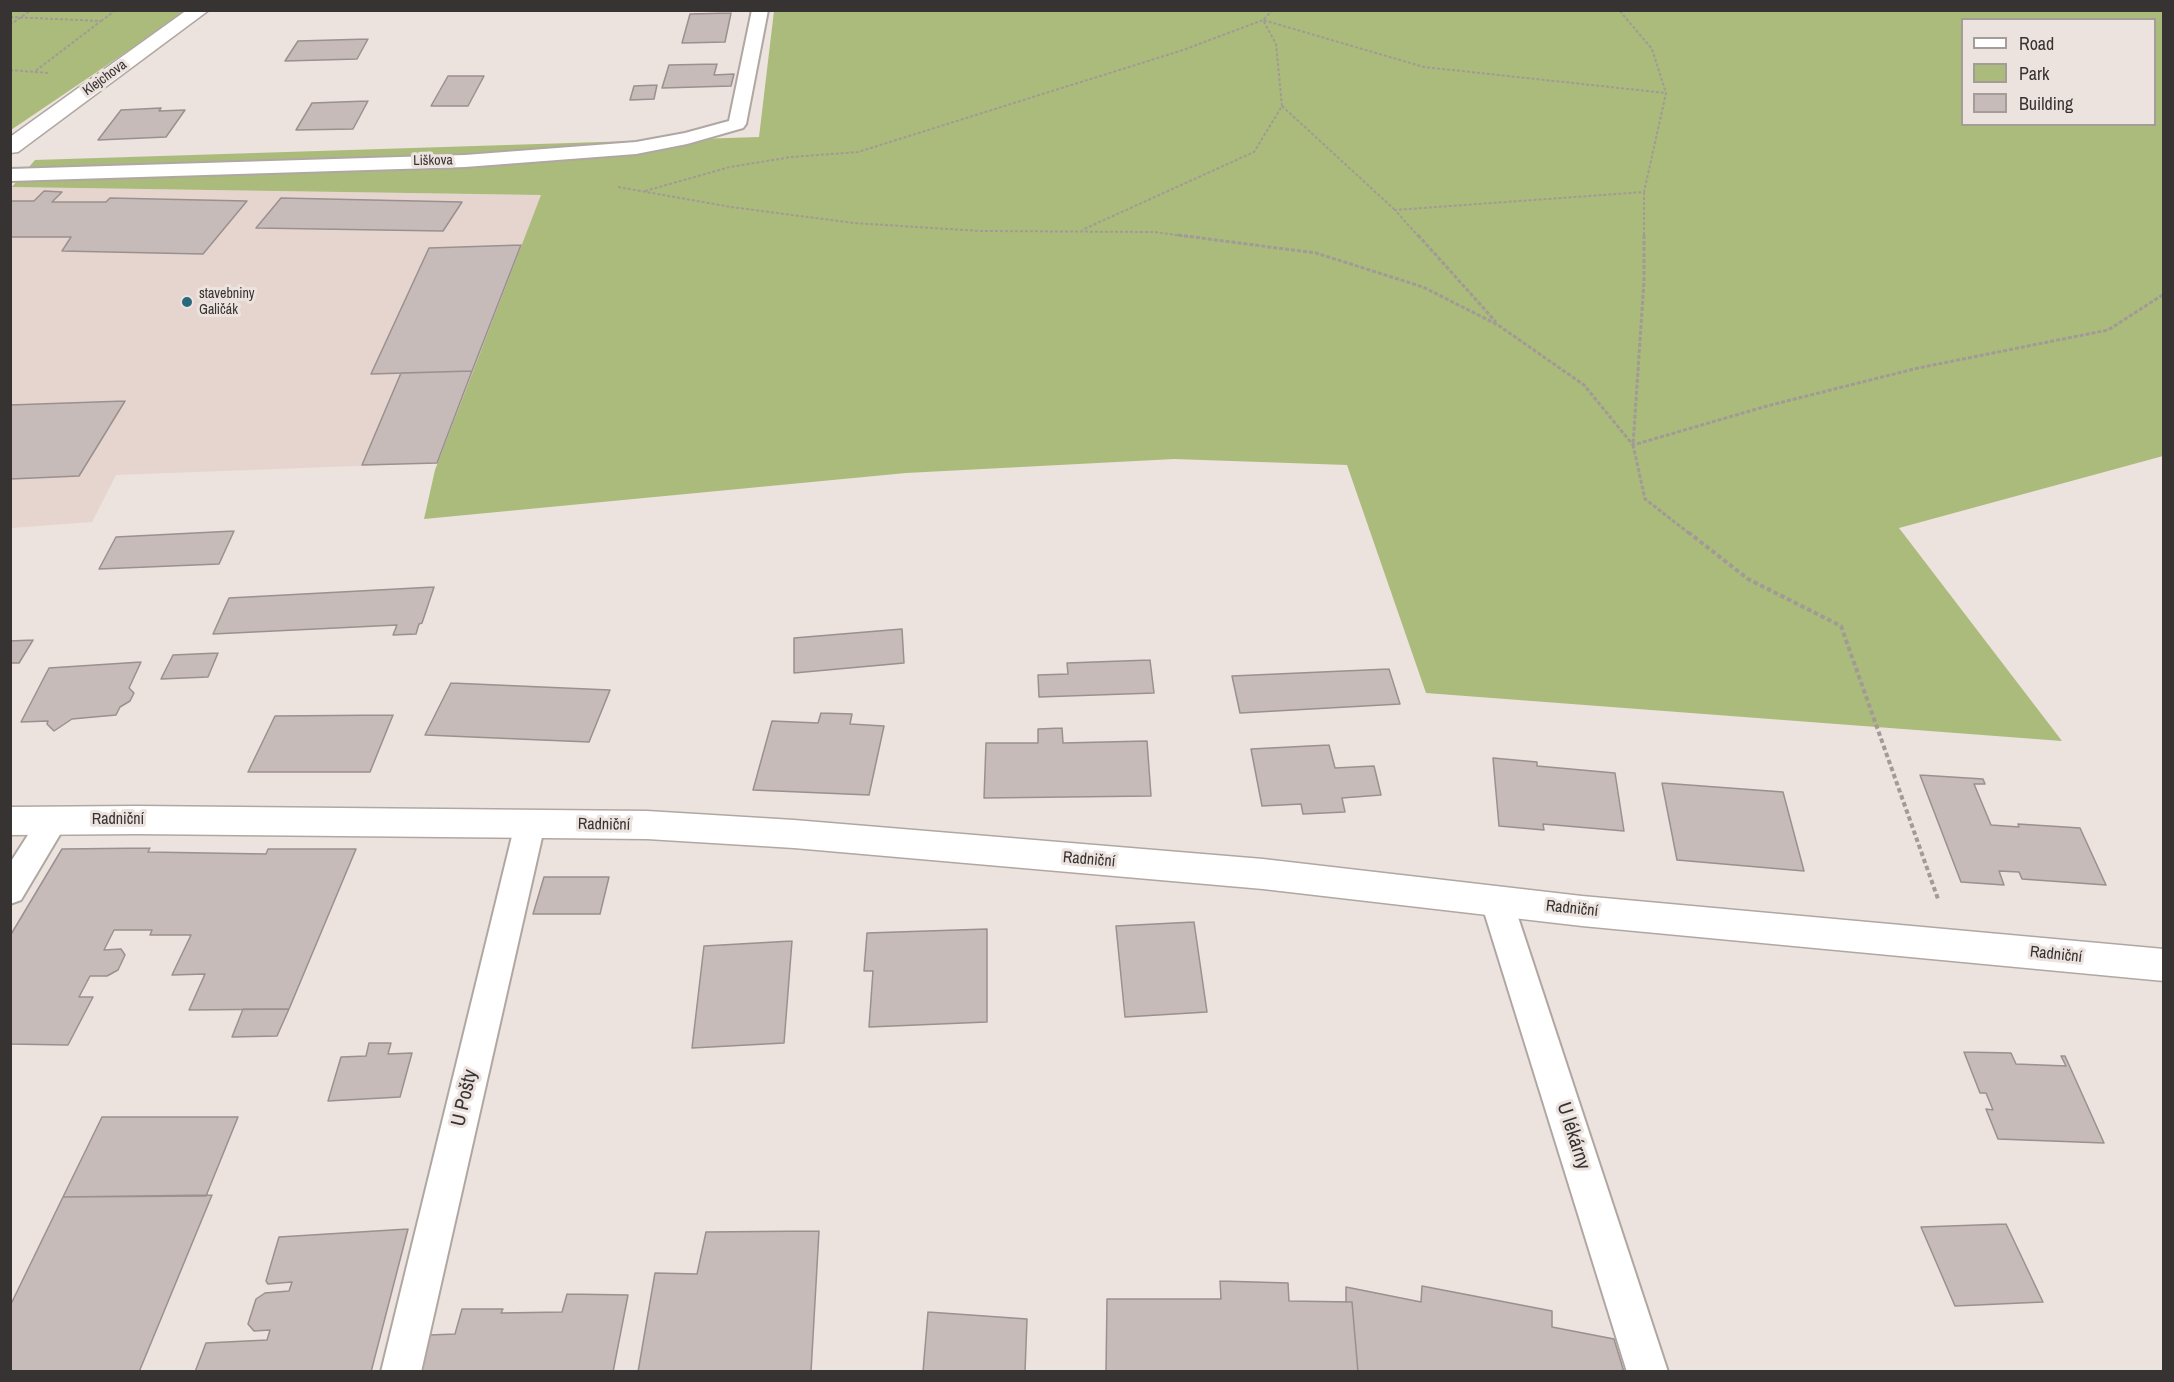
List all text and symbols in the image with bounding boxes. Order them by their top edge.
legend [1961,18,2156,126]
text: Road [2019,31,2054,56]
street label: Klejchova [80,57,130,99]
text: Park [2019,61,2049,86]
text: Building [2019,91,2073,116]
street label: Liškova [413,152,453,170]
place label: stavebniny Galičák [199,286,255,318]
marker: stavebniny Galičák [180,295,194,309]
street label: Radniční [92,810,144,830]
street label: Radniční [578,815,630,835]
street label: Radniční [1062,848,1116,872]
street label: Radniční [1545,897,1599,921]
street label: Radniční [2029,943,2083,967]
street label: U Pošty [447,1067,483,1129]
street label: U lékárny [1551,1099,1595,1173]

